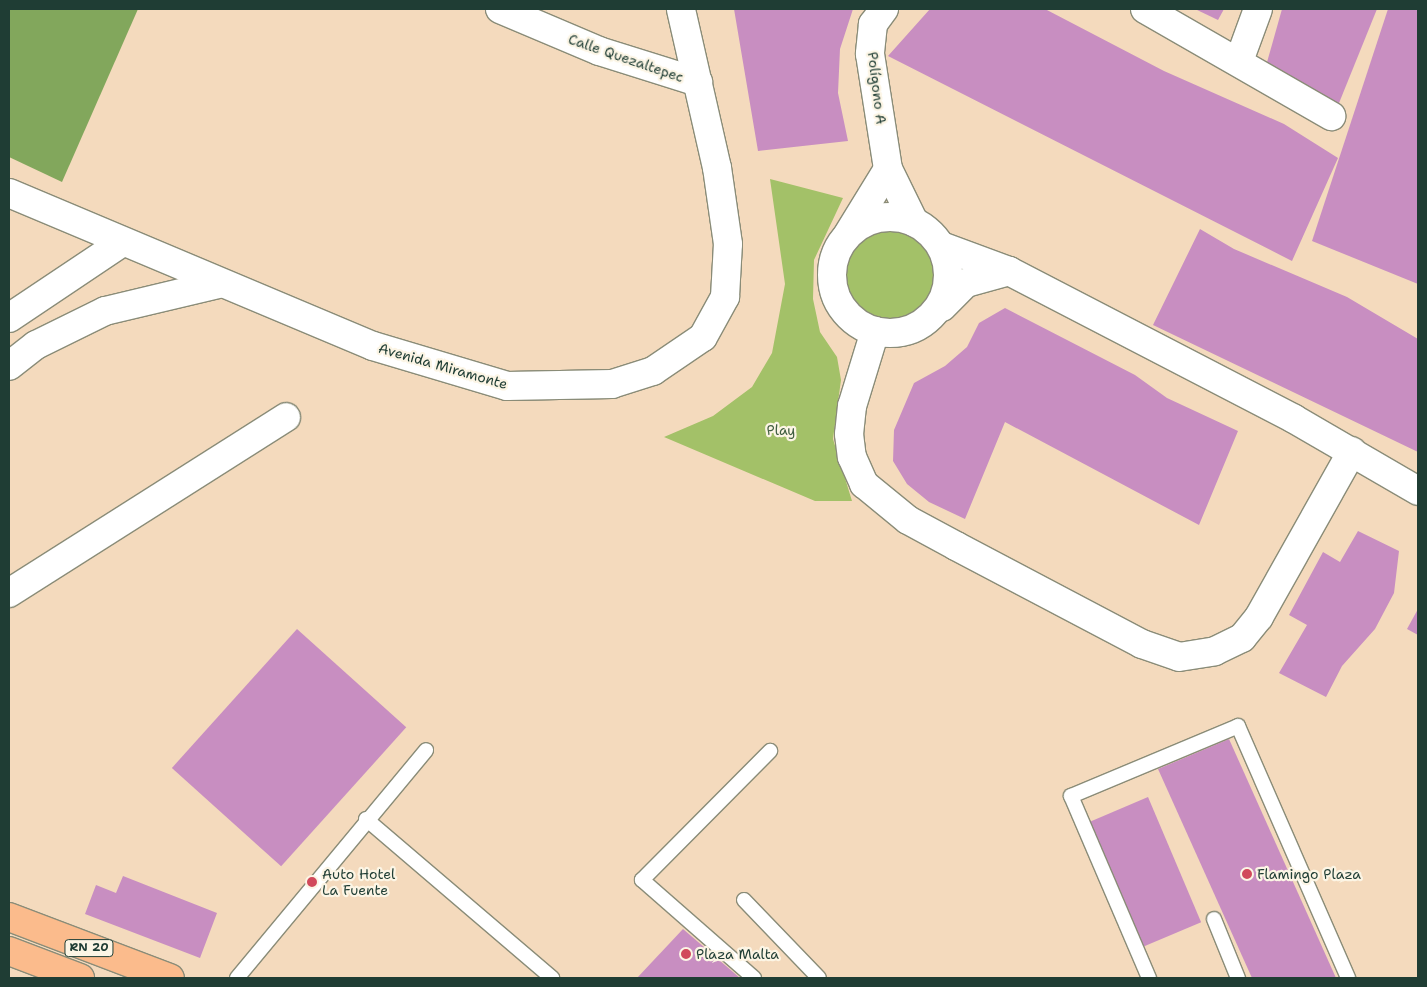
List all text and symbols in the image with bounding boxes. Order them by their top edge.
street label: Calle Quezaltepec [566,30,686,86]
street label: Polígono A [864,51,890,125]
street label: Avenida Miramonte [376,340,510,392]
park label: Play [767,422,795,438]
place label: Auto Hotel La Fuente [322,866,395,899]
place label: Flamingo Plaza [1257,866,1361,882]
marker: Flamingo Plaza [1241,868,1253,880]
marker: Auto Hotel La Fuente [306,876,318,888]
road number: RN 20 [64,938,114,958]
place label: Plaza Malta [696,946,779,962]
marker: Plaza Malta [680,948,692,960]

